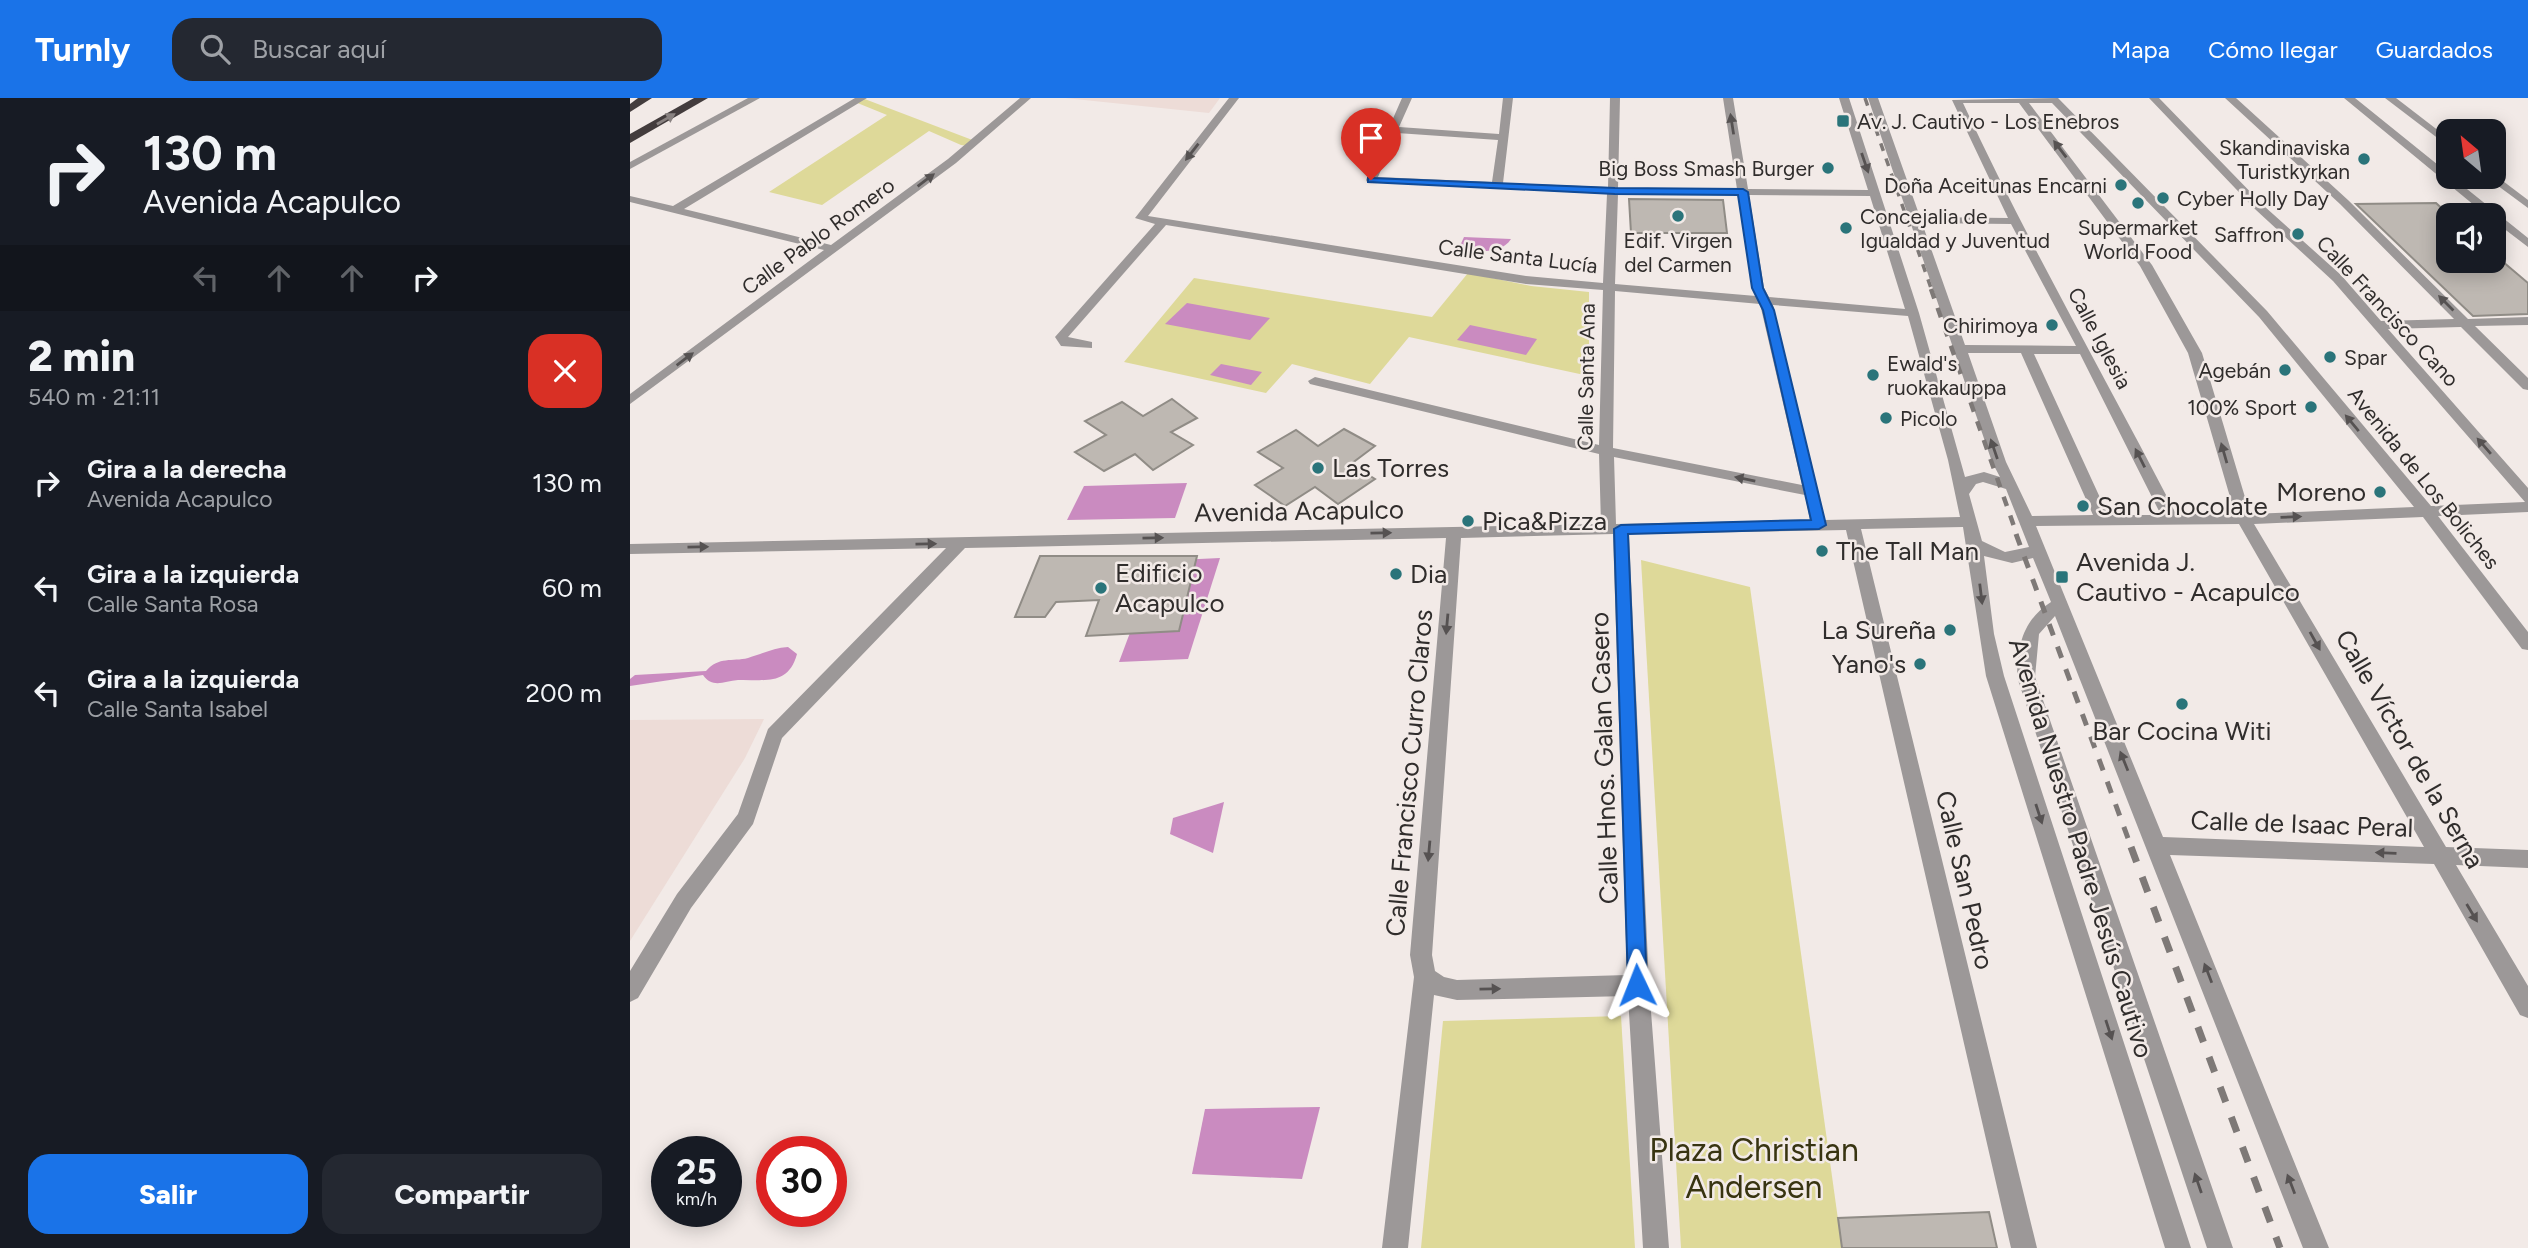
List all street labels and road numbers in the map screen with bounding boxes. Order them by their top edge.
street label: Calle Pablo Romero [737,172,899,300]
street label: Calle Francisco Cano [2312,230,2464,392]
street label: Calle Santa Lucía [1437,234,1599,278]
street label: Calle Iglesia [2063,283,2137,393]
street label: Calle Santa Ana [1572,303,1600,451]
street label: Avenida de Los Boliches [2343,382,2505,574]
street label: Avenida Acapulco [1194,493,1404,529]
street label: Calle Francisco Curro Claros [1379,608,1439,938]
street label: Calle Hnos. Galan Casero [1583,611,1625,905]
street label: Calle Víctor de la Serna [2329,624,2491,874]
street label: Avenida Nuestro Padre Jesús Cautivo [2002,634,2160,1062]
street label: Calle San Pedro [1929,788,2001,972]
street label: Calle de Isaac Peral [2190,804,2414,844]

